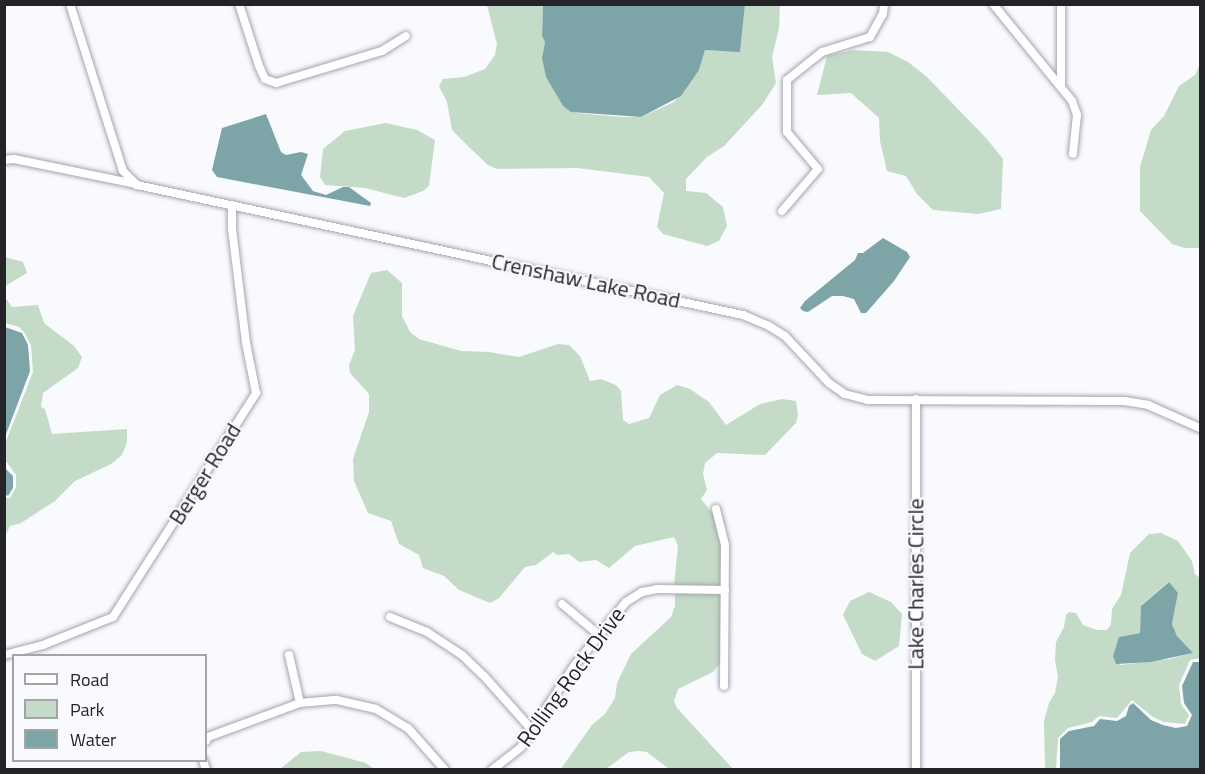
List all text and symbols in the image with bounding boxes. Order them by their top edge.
street label: Crenshaw Lake Road [489,248,683,314]
street label: Berger Road [163,418,247,530]
street label: Lake Charles Circle [903,498,929,670]
street label: Rolling Rock Drive [512,602,630,752]
legend [12,654,207,762]
text: Road [70,666,109,693]
text: Park [70,696,104,723]
text: Water [70,726,116,753]

